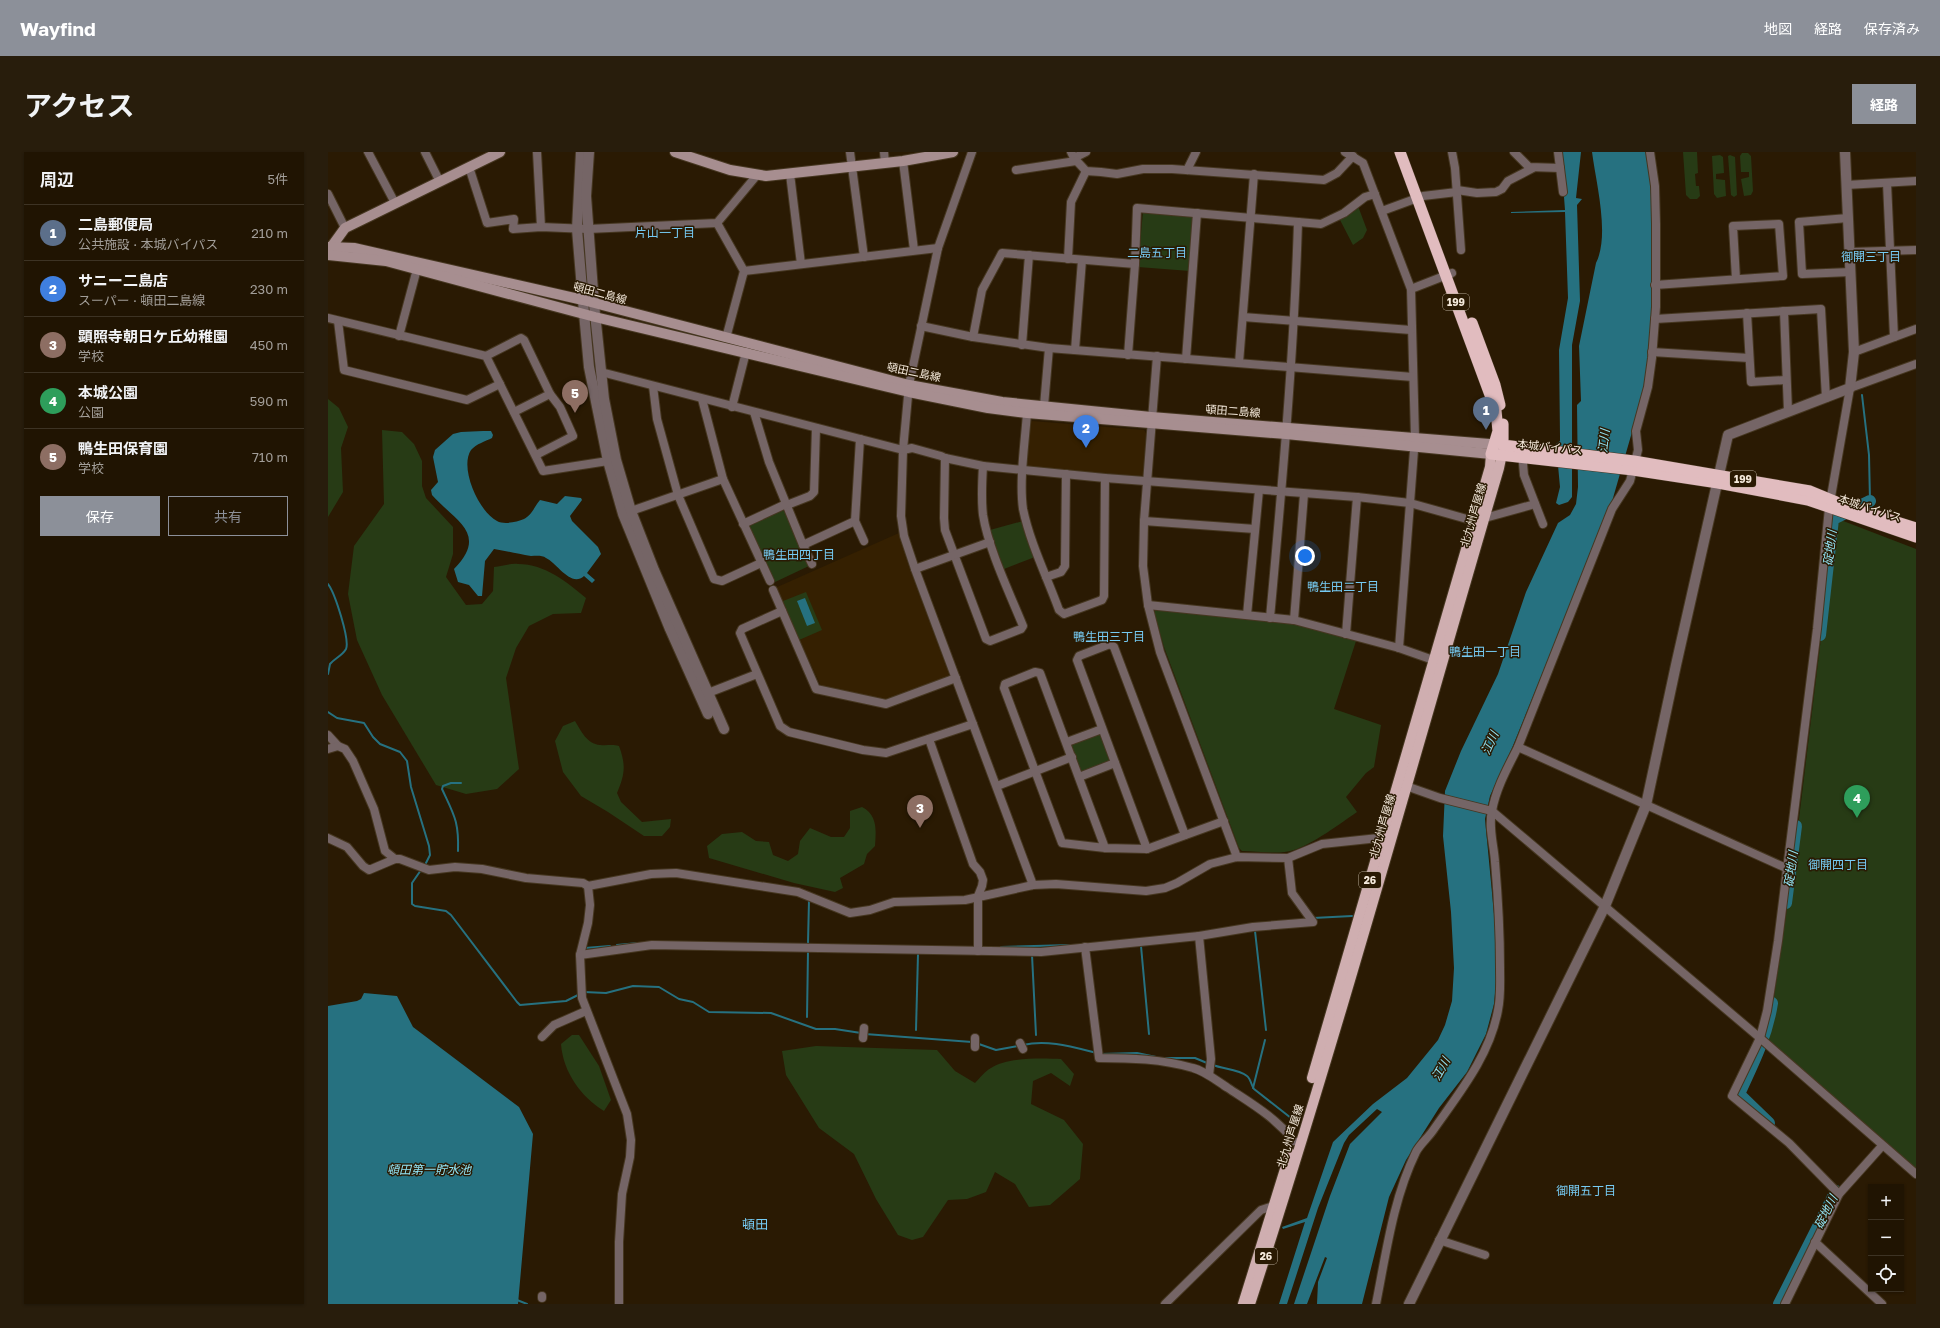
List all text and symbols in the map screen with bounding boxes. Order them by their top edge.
text: Wayfind [20,17,96,40]
text: 地図 [1764,20,1792,37]
text: 経路 [1814,20,1842,37]
text: 保存済み [1864,20,1920,37]
button: 経路 [1852,84,1916,124]
text: アクセス [24,89,135,122]
text: 周辺 [40,169,74,190]
text: 5件 [267,171,288,187]
text: 二島郵便局 [78,215,153,233]
text: 1 [50,225,56,241]
text: 210 m [251,225,288,241]
district label: 片山一丁目 [635,225,695,240]
text: 公共施設 · 本城バイパス [78,236,218,252]
district label: 二島五丁目 [1127,245,1187,260]
district label: 御開三丁目 [1841,249,1901,264]
text: サニー二島店 [78,271,168,289]
street label: 頓田二島線 [572,279,628,306]
text: 2 [49,281,57,297]
text: 230 m [250,281,288,297]
text: スーパー · 頓田二島線 [78,292,205,308]
road number: 199 [1443,294,1469,310]
text: 顕照寺朝日ケ丘幼稚園 [78,327,228,345]
text: 3 [49,337,57,353]
text: 450 m [250,337,288,353]
text: 学校 [78,348,104,364]
street label: 頓田二島線 [886,359,942,384]
pin: 5 [562,380,588,413]
text: 本城公園 [78,383,138,401]
text: 4 [49,393,57,409]
text: 590 m [250,393,288,409]
pin: 1 [1473,397,1499,430]
street label: 頓田二島線 [1205,402,1261,419]
text: 公園 [78,404,104,420]
pin: 2 [1073,415,1099,448]
water label: 江川 [1595,426,1612,454]
street label: 本城バイパス [1517,437,1583,456]
text: 鴨生田保育園 [78,439,168,457]
text: 5 [49,449,57,465]
text: 710 m [252,449,288,465]
text: 学校 [78,460,104,476]
road number: 199 [1730,471,1756,487]
street label: 北九州芦屋線 [1457,481,1488,548]
street label: 本城バイパス [1837,491,1903,524]
button: 保存 [40,496,160,536]
button: 共有 [168,496,288,536]
water label: 碇地川 [1820,527,1839,567]
your location [1295,546,1315,566]
district label: 鴨生田四丁目 [763,547,835,562]
district label: 鴨生田二丁目 [1307,579,1379,594]
district label: 鴨生田三丁目 [1073,629,1145,644]
district label: 鴨生田一丁目 [1449,644,1521,659]
water label: 江川 [1478,727,1502,757]
pin: 4 [1844,785,1870,818]
street label: 北九州芦屋線 [1366,792,1397,859]
pin: 3 [907,795,933,828]
water label: 碇地川 [1781,848,1801,888]
district label: 御開四丁目 [1808,857,1868,872]
road number: 26 [1359,872,1381,888]
water label: 江川 [1428,1053,1454,1083]
street label: 北九州芦屋線 [1274,1102,1305,1169]
water label: 頓田第一貯水池 [387,1162,472,1177]
district label: 御開五丁目 [1556,1183,1616,1198]
map controls [1868,1184,1904,1292]
button: + [1868,1184,1904,1220]
water label: 碇地川 [1811,1191,1841,1231]
district label: 頓田 [742,1216,768,1232]
button: − [1868,1220,1904,1256]
road number: 26 [1255,1248,1277,1264]
button: locate [1868,1256,1904,1292]

